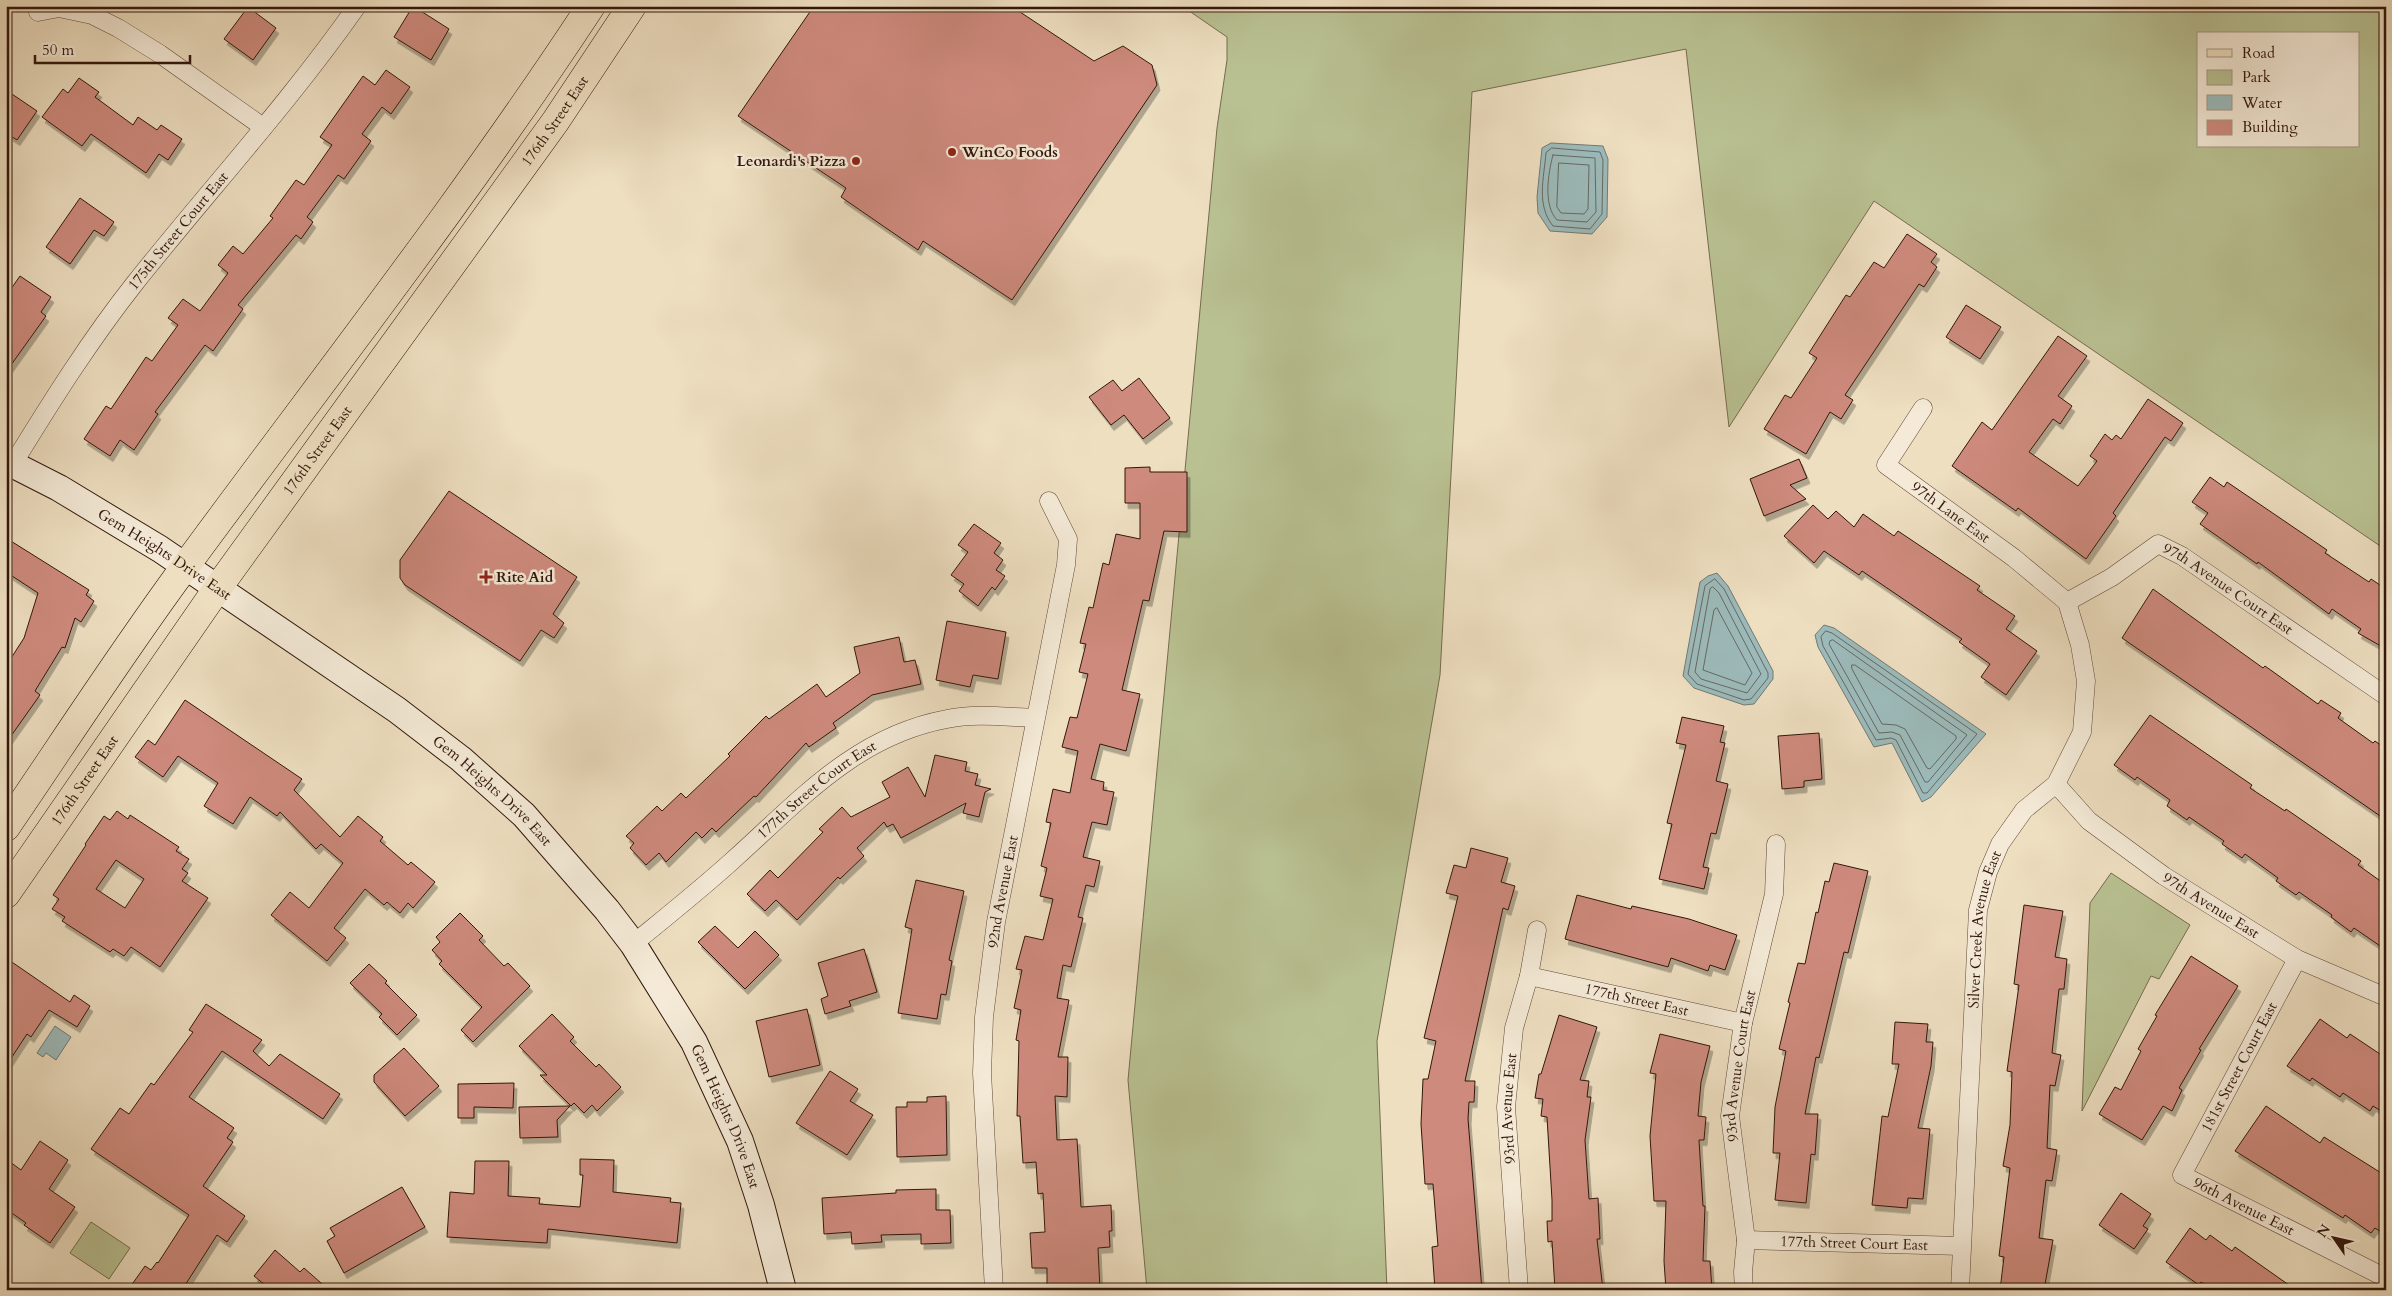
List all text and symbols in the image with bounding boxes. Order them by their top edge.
scale bar [35,32,190,64]
legend [2197,32,2360,148]
text: 50 m [42,40,74,60]
text: Road [2242,43,2275,63]
text: Park [2242,67,2271,87]
street label: 176th Street East [516,72,593,170]
text: Water [2241,93,2283,113]
text: Building [2242,117,2298,137]
place label: WinCo Foods [961,142,1058,162]
marker: WinCo Foods [946,146,958,158]
place label: Leonardi's Pizza [737,151,847,171]
marker: Leonardi's Pizza [850,155,862,167]
street label: 175th Street Court East [123,167,233,294]
street label: 176th Street East [278,401,357,499]
street label: 97th Lane East [1907,477,1994,548]
street label: Gem Heights Drive East [94,504,235,605]
street label: 97th Avenue Court East [2159,538,2297,639]
place label: Rite Aid [496,567,554,587]
marker: Rite Aid [480,571,492,583]
street label: 176th Street East [46,731,123,830]
street label: Gem Heights Drive East [429,731,557,850]
street label: 177th Street Court East [753,736,880,843]
street label: 92nd Avenue East [983,834,1023,949]
street label: Silver Creek Avenue East [1963,847,2006,1009]
street label: 97th Avenue East [2159,868,2263,943]
street label: 177th Street East [1583,978,1690,1021]
street label: 93rd Avenue Court East [1720,988,1761,1143]
street label: 181st Street Court East [2196,998,2282,1135]
street label: Gem Heights Drive East [686,1041,765,1191]
street label: 93rd Avenue East [1496,1052,1521,1165]
street label: 96th Avenue East [2190,1172,2298,1240]
north arrow [2310,1214,2360,1264]
text: N [2312,1221,2335,1241]
street label: 177th Street Court East [1780,1231,1928,1255]

